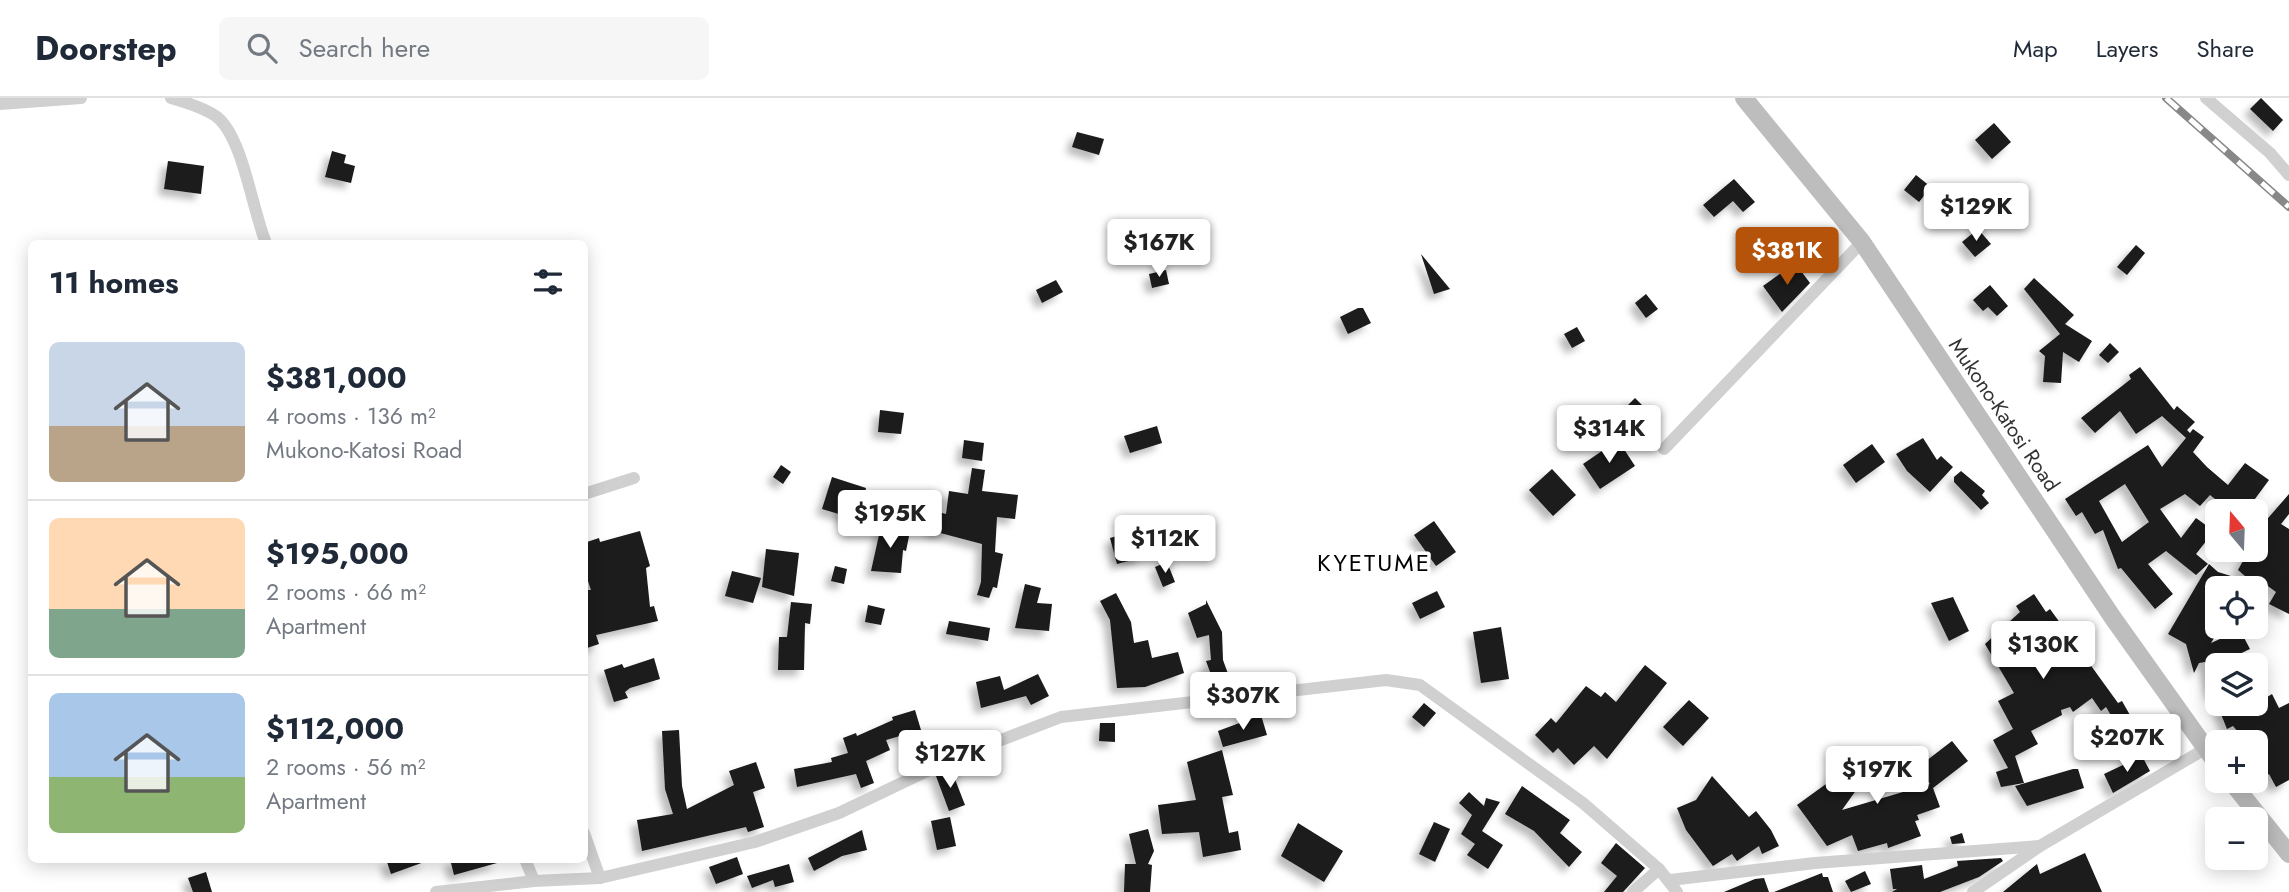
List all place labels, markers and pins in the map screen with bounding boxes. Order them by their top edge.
pin: $129K [1927,184,2025,243]
pin: $167K [1110,220,1208,279]
pin: $381K [1738,228,1836,287]
pin: $314K [1560,406,1658,465]
pin: $195K [841,490,939,550]
pin: $112K [1116,516,1214,575]
pin: $130K [1994,622,2092,681]
pin: $307K [1194,672,1292,732]
pin: $207K [2078,714,2176,774]
pin: $127K [901,730,999,790]
pin: $197K [1828,746,1926,806]

